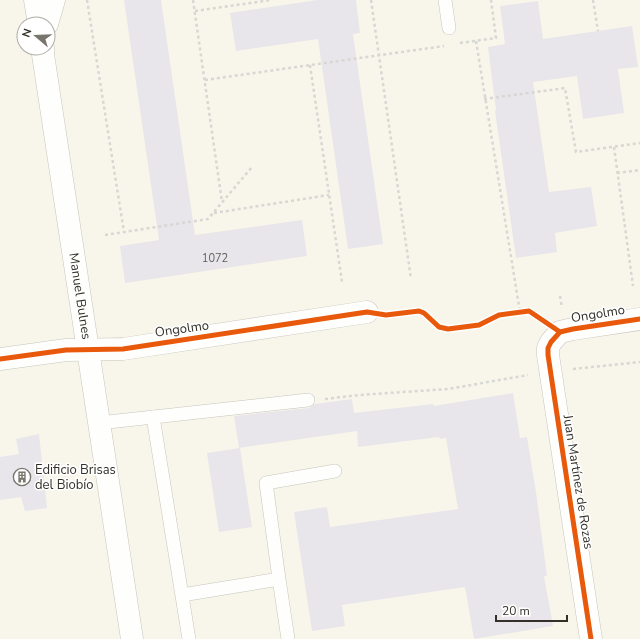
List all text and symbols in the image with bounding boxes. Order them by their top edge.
north arrow [16,16,56,56]
text: N [19,27,35,39]
house number: 1072 [202,251,228,266]
street label: Manuel Bulnes [64,252,95,341]
street label: Ongolmo [570,301,626,327]
street label: Ongolmo [154,316,210,342]
street label: Juan Martínez de Rozas [558,412,598,551]
place label: Edificio Brisas del Biobío [35,461,116,494]
building icon: Edificio Brisas del Biobío [12,467,32,487]
scale bar [496,597,567,623]
text: 20 m [502,603,530,619]

